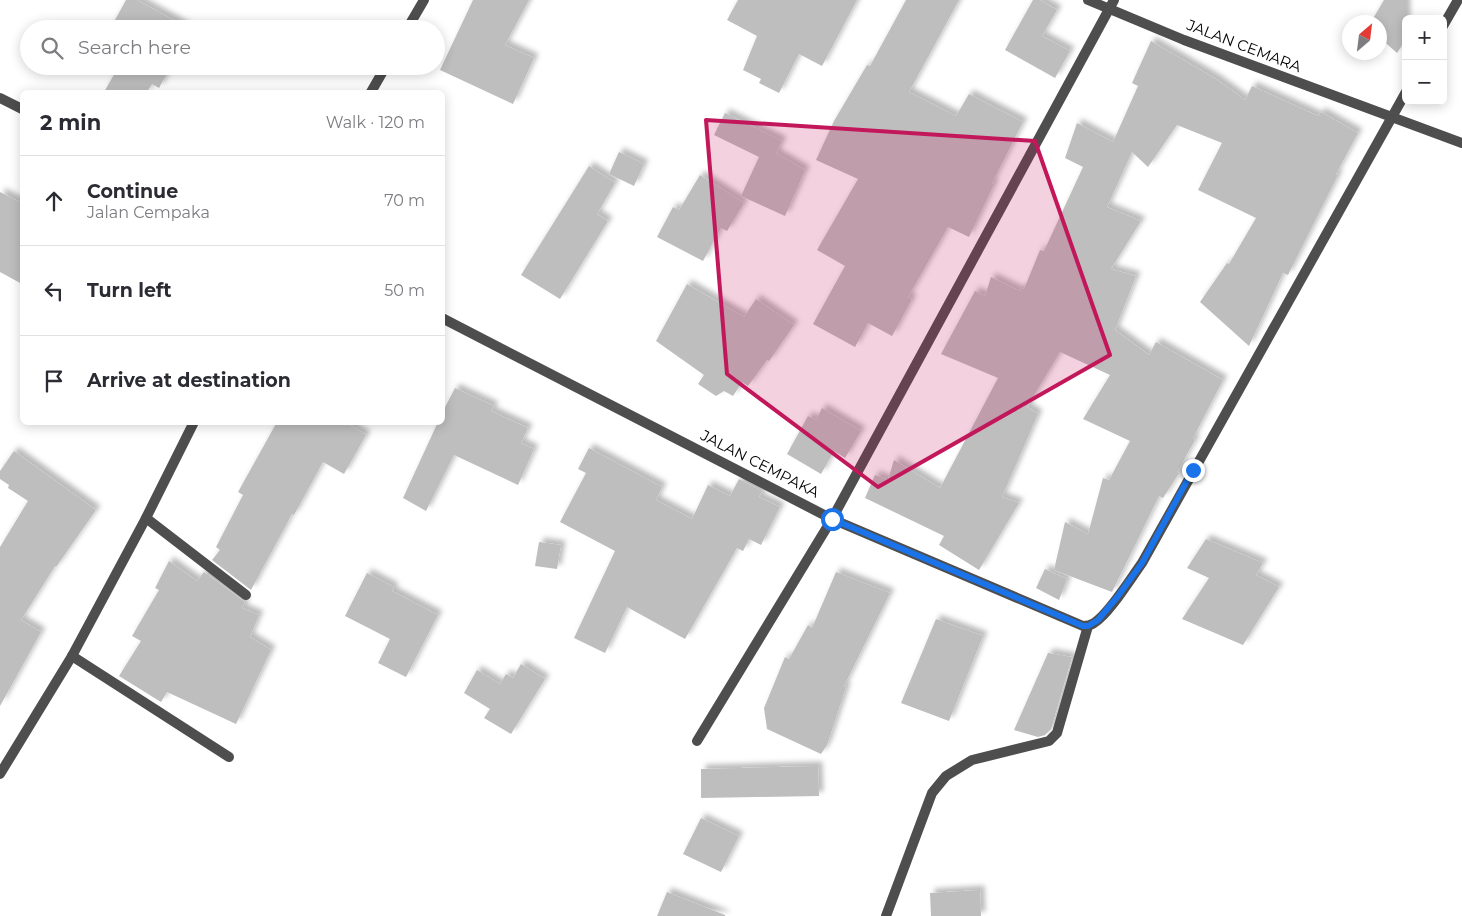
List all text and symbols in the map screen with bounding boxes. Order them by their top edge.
street label: JALAN CEMARA [1183,15,1304,76]
north arrow [1342,15,1387,60]
map controls [1402,15,1447,105]
button: + [1402,15,1447,60]
search box [20,20,445,75]
icon: search [38,34,66,62]
text: Search here [78,36,191,59]
button: − [1402,60,1447,105]
text: 2 min [40,110,101,135]
text: Walk · 120 m [326,113,425,132]
text: Continue [87,180,178,203]
icon: ahead [40,187,68,215]
text: 70 m [384,191,425,210]
text: Jalan Cempaka [87,203,210,222]
icon: left [40,277,68,305]
text: Turn left [87,279,172,302]
text: 50 m [384,281,425,300]
icon: arrive [40,367,68,395]
text: Arrive at destination [87,369,291,392]
street label: JALAN CEMPAKA [697,425,823,502]
route end [1182,459,1205,482]
route start [821,508,844,531]

